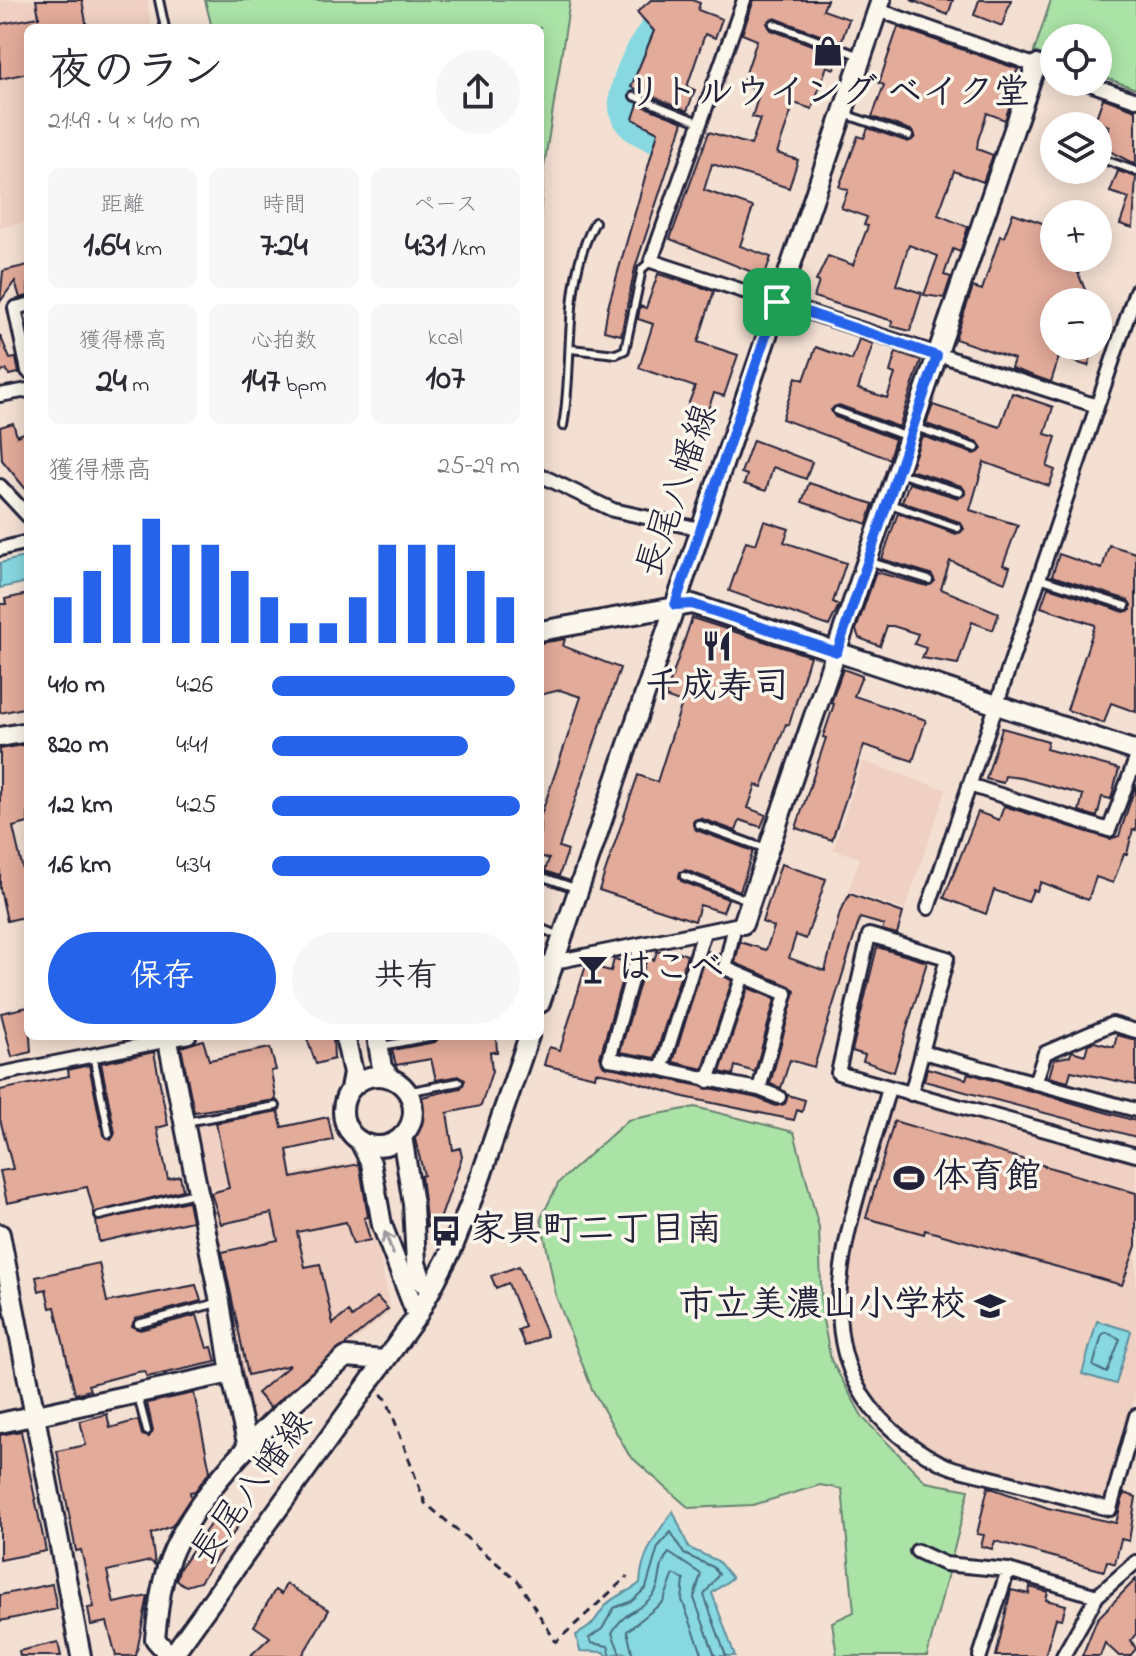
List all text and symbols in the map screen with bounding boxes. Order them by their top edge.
map controls [1040,24,1112,360]
button: locate [1040,24,1112,96]
shop icon: リトルウイング ベイク堂 [811,34,845,68]
text: 夜のラン [48,41,224,105]
button: share [436,50,520,134]
place label: リトルウイング ベイク堂 [626,68,1030,121]
text: 21:49 · 4 × 410 m [48,103,200,141]
button: layers [1040,112,1112,184]
text: 距離 [101,190,145,222]
text: 時間 [262,190,306,222]
text: ペース [413,190,478,222]
button: + [1040,200,1112,272]
text: 1.64 [83,222,130,272]
text: 7:24 [260,222,308,272]
text: 4:31 [405,222,447,272]
text: km [130,234,162,266]
text: /km [447,234,486,266]
pin [743,268,811,336]
icon: arrive [755,280,799,324]
button: − [1040,288,1112,360]
text: kcal [428,323,463,355]
text: 獲得標高 [79,326,167,358]
text: 心拍数 [251,326,317,358]
text: 107 [426,355,465,405]
text: 24 [96,358,127,408]
text: 147 [242,358,280,408]
text: m [127,370,149,402]
text: bpm [280,370,326,402]
street label: 長尾八幡線 [625,397,733,585]
text: 25–29 m [437,448,520,486]
text: 獲得標高 [48,453,152,491]
restaurant icon: 千成寿司 [700,629,734,663]
place label: 千成寿司 [645,662,789,715]
text: 410 m [48,667,105,705]
text: 4:26 [176,667,213,705]
text: 820 m [48,727,109,765]
text: 4:41 [176,727,208,765]
text: 1.2 km [48,787,113,825]
text: 4:25 [176,787,217,825]
text: 1.6 km [48,847,111,885]
text: 4:34 [176,847,210,885]
button: 保存 [48,932,276,1024]
button: 共有 [292,932,520,1024]
place label: はこべ [617,943,725,996]
bar icon: はこべ [576,952,610,986]
place label: 体育館 [933,1152,1041,1205]
sports icon: 体育館 [892,1161,926,1195]
place label: 家具町二丁目南 [470,1205,722,1258]
bus stop icon: 家具町二丁目南 [429,1214,463,1248]
one-way arrow [381,1231,395,1256]
place label: 市立美濃山小学校 [678,1280,966,1333]
school or university icon: 市立美濃山小学校 [973,1289,1007,1323]
street label: 長尾八幡線 [179,1401,327,1577]

